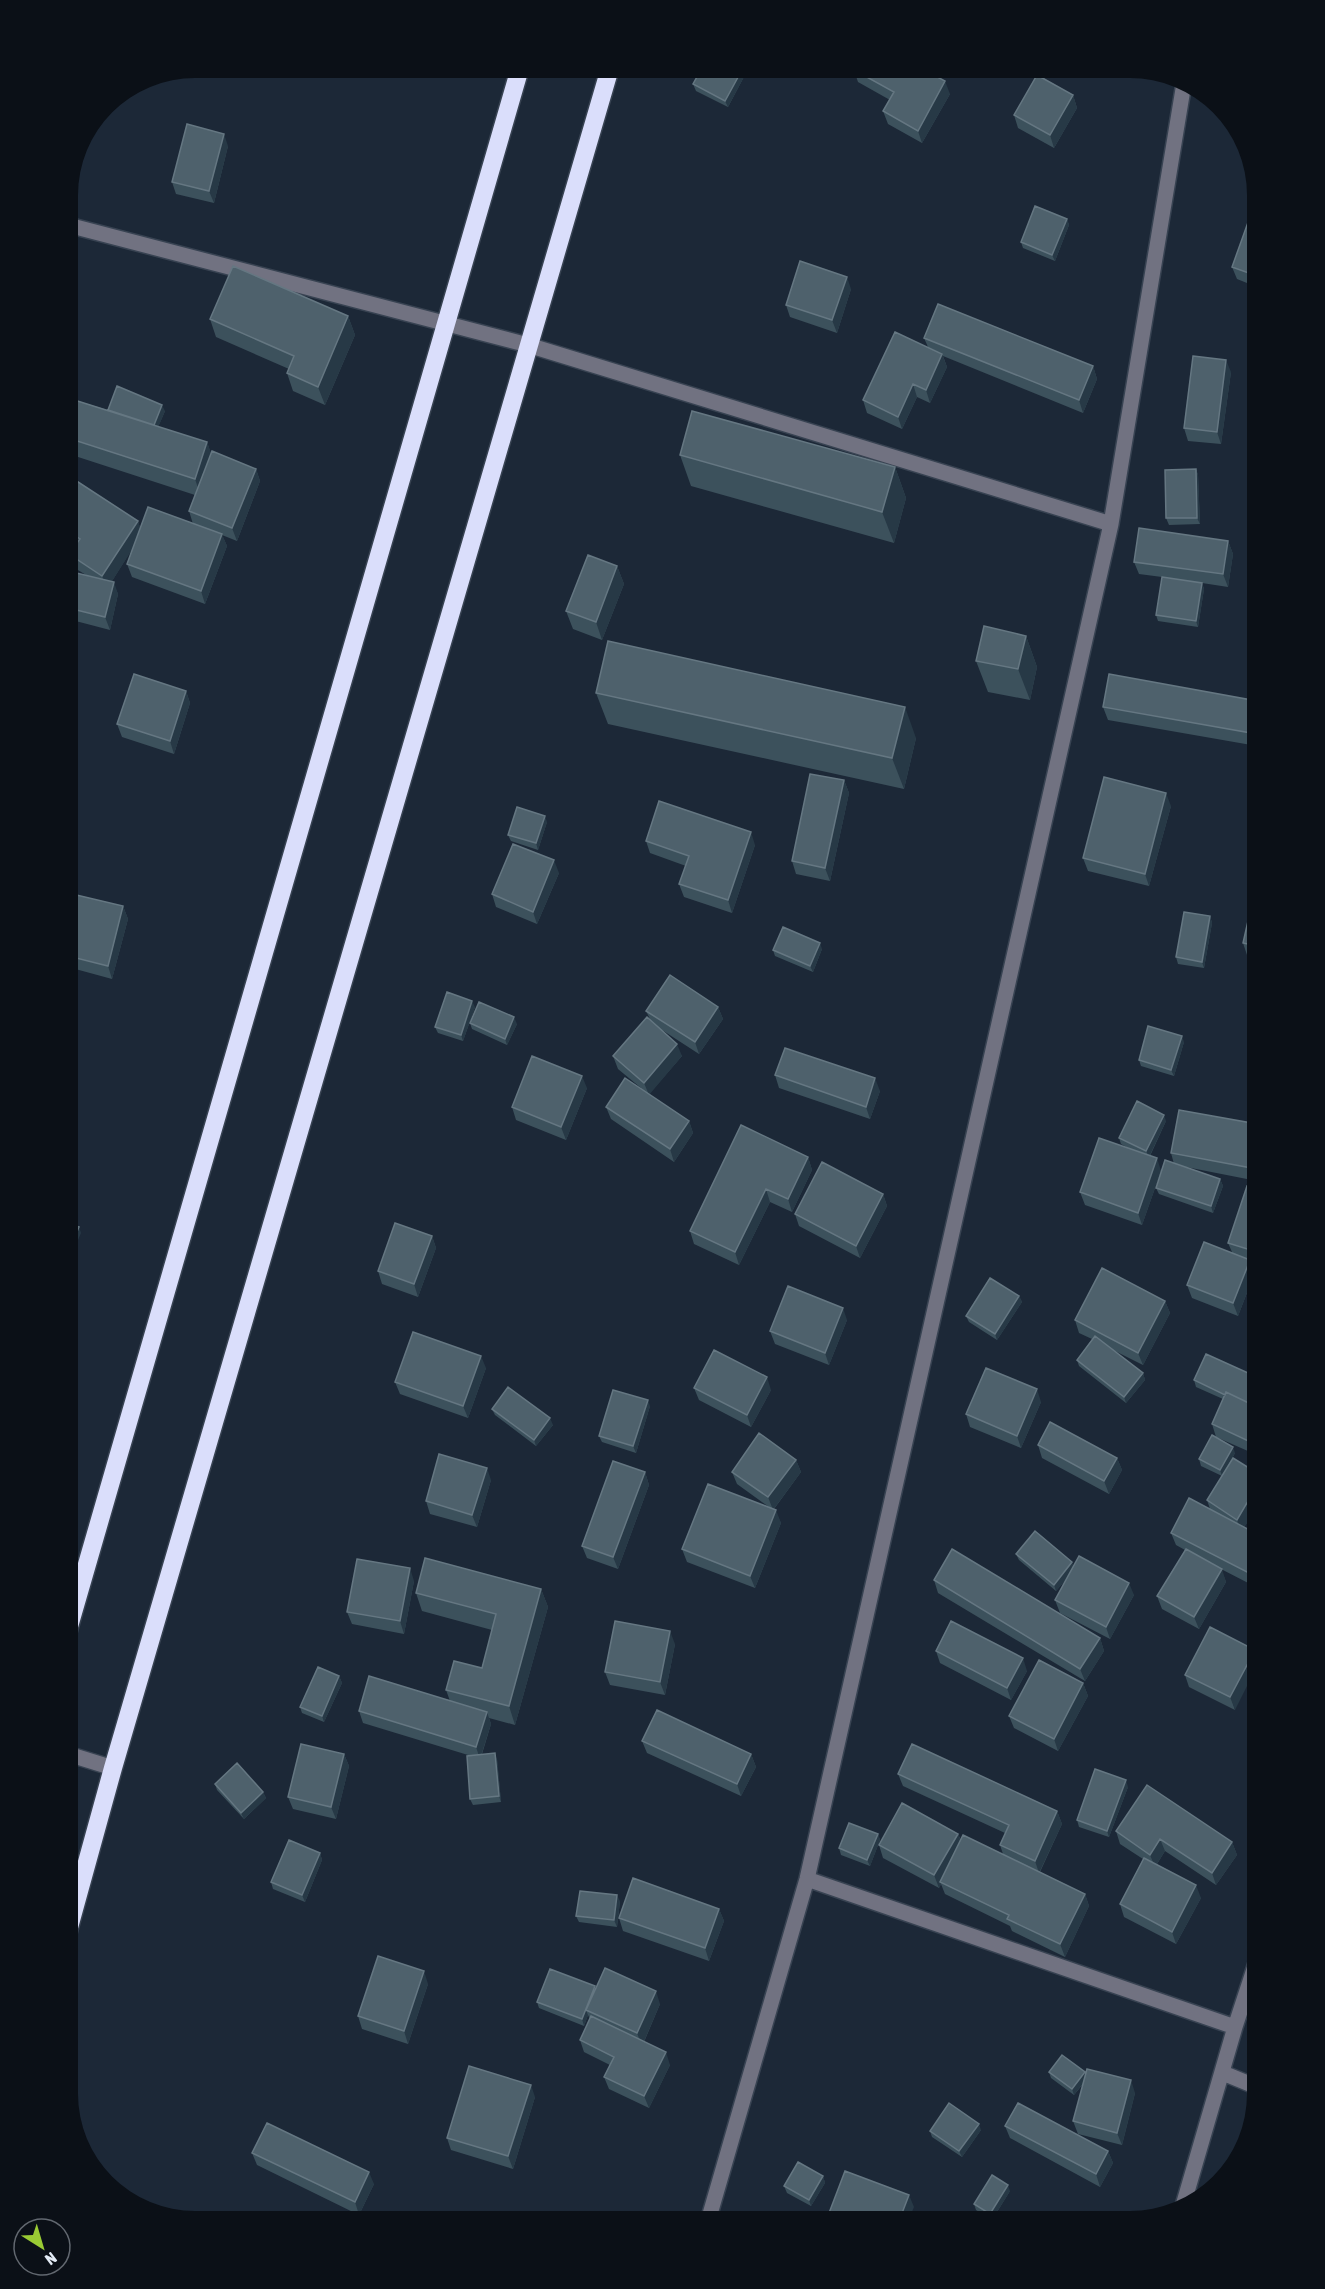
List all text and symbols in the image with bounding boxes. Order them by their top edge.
north arrow [12,2217,72,2277]
text: N [42,2249,60,2269]

